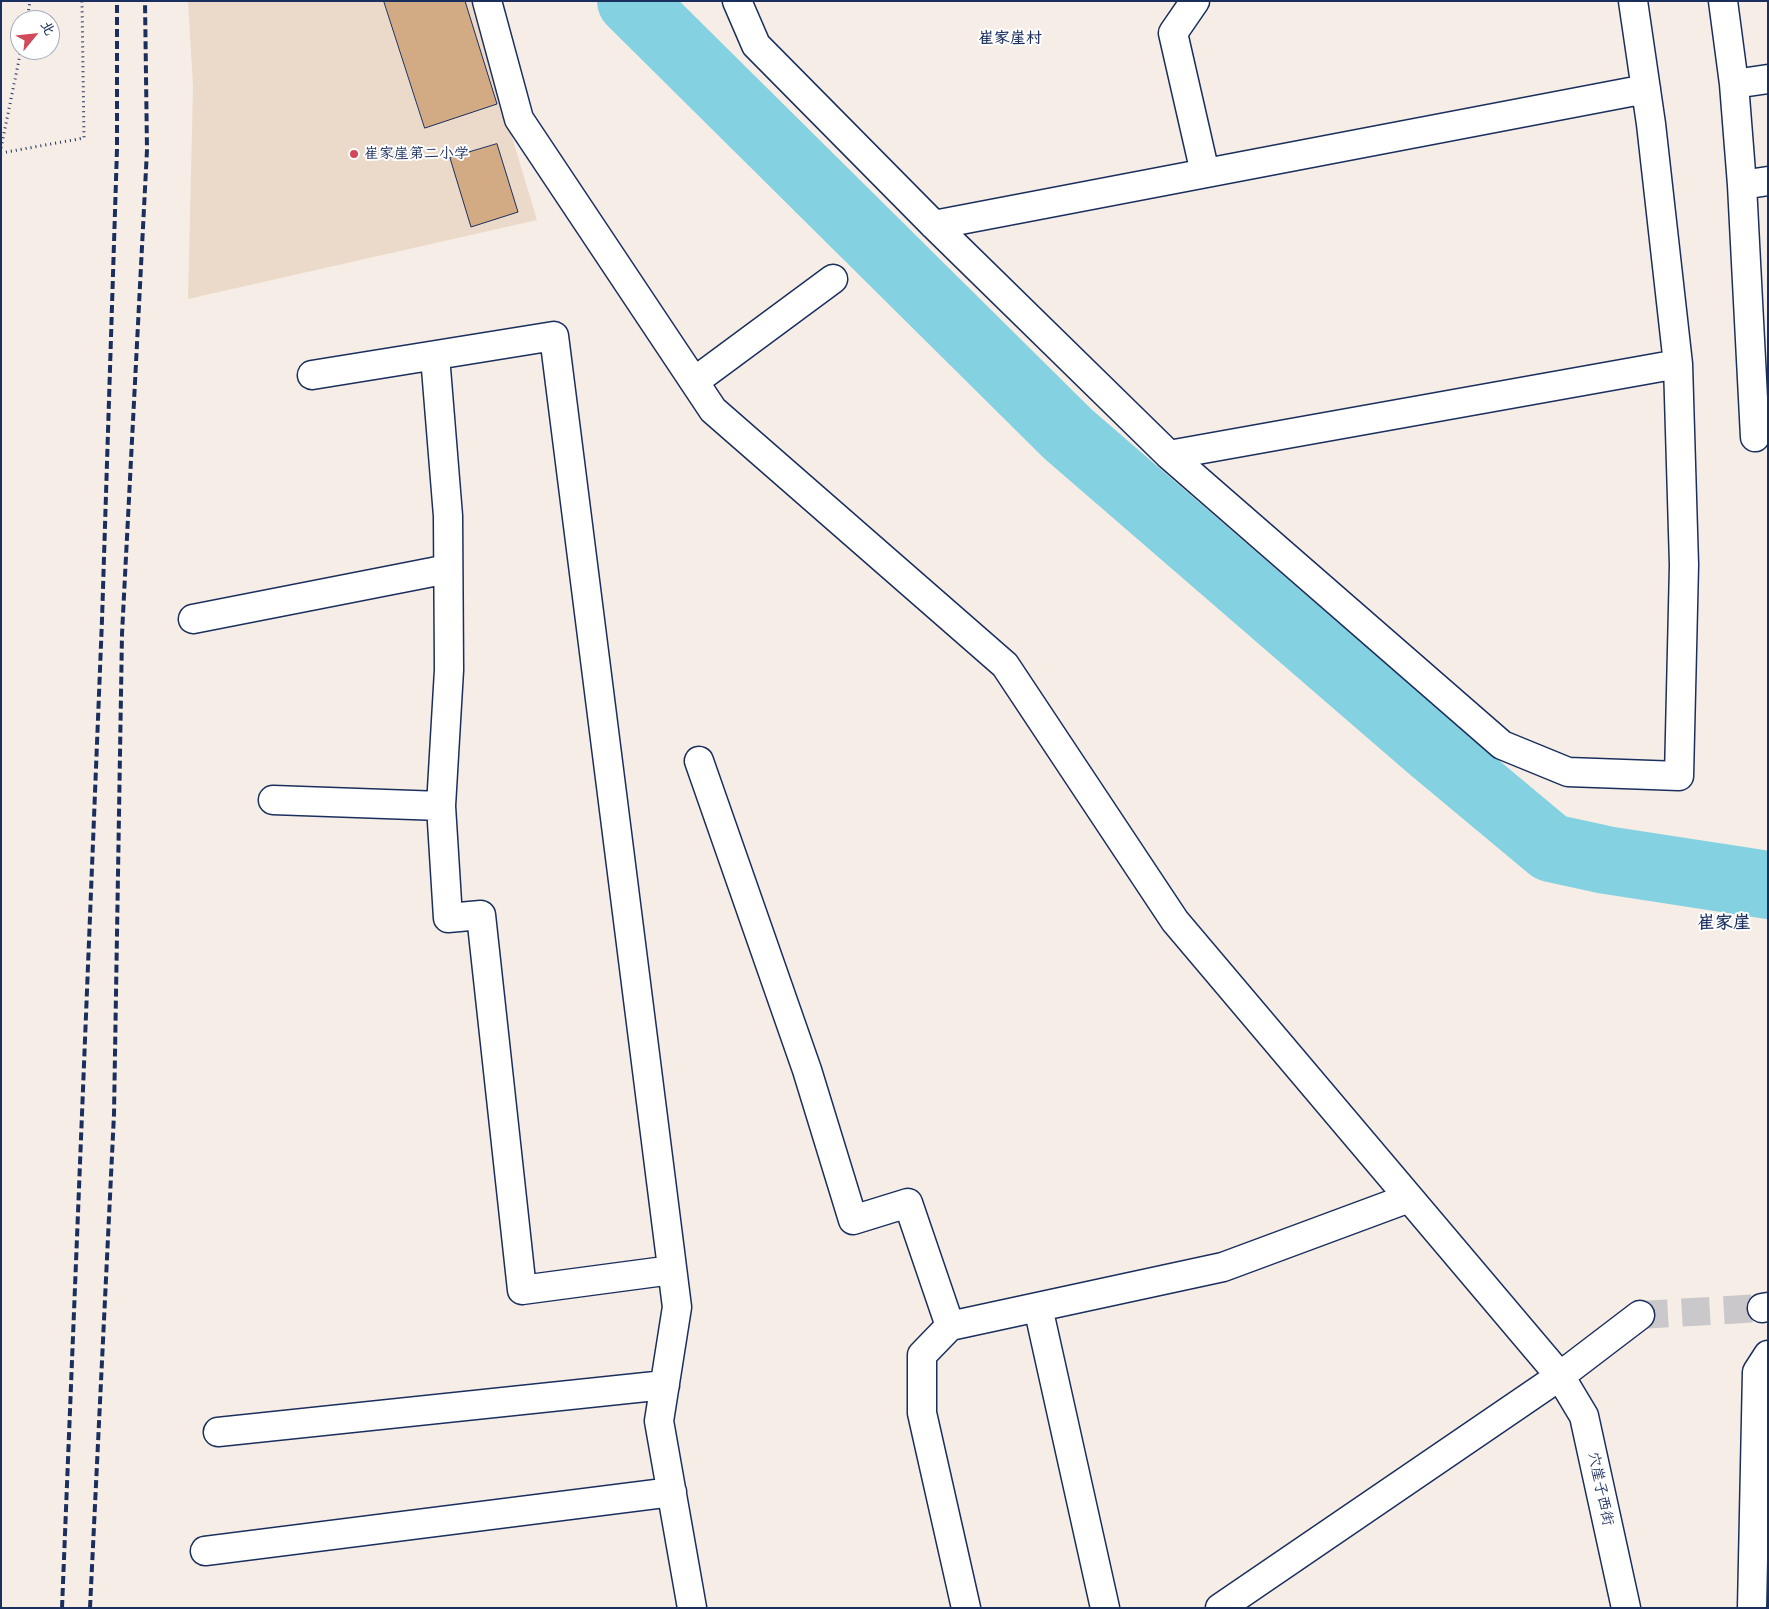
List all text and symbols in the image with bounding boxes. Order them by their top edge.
north arrow [10,10,60,60]
text: 北 [37,18,59,38]
district label: 崔家崖村 [978,29,1042,49]
place label: 崔家崖第二小学 [364,145,469,163]
marker: 崔家崖第二小学 [348,148,360,160]
district label: 崔家崖 [1697,912,1751,934]
street label: 穴崖子西街 [1583,1450,1617,1528]

